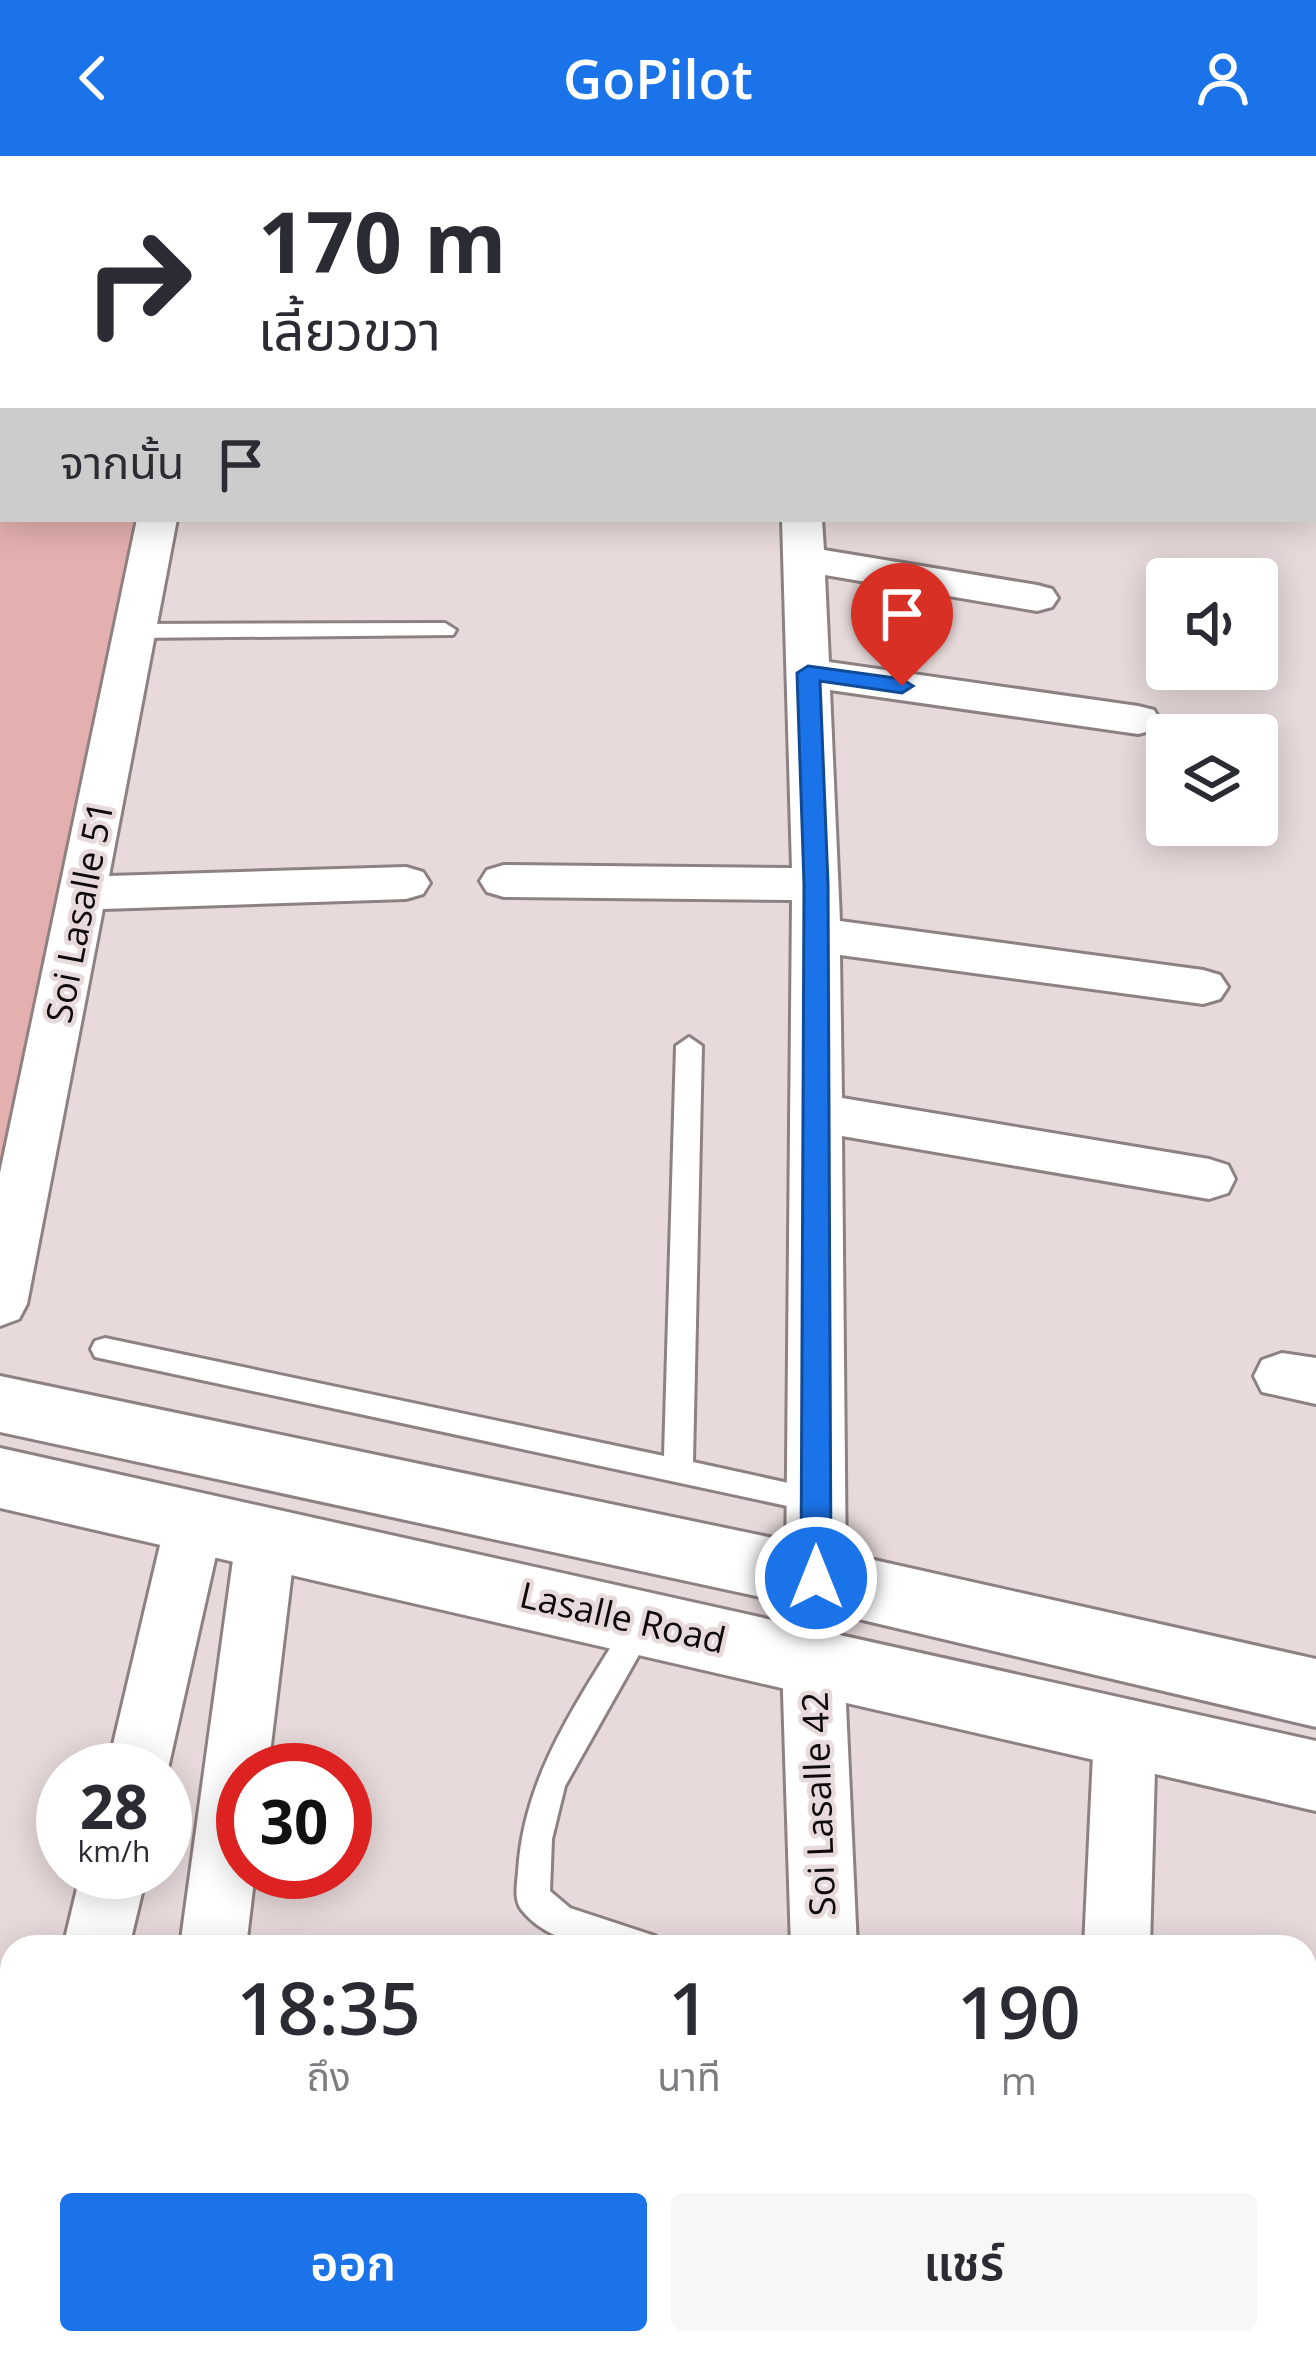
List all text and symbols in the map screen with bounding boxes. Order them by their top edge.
text: GoPilot [563,41,753,115]
icon: back [60,45,126,111]
icon: person [1190,45,1256,111]
text: 170 m [258,183,506,298]
icon: right [60,204,216,360]
text: เลี้ยวขวา [258,292,441,366]
text: จากนั้น [60,431,184,492]
icon: arrive [208,432,274,498]
map controls [1146,558,1278,846]
button: sound [1146,558,1278,690]
pin [851,563,953,686]
icon: arrive [869,581,935,647]
button: layers [1146,714,1278,846]
street label: Soi Lasalle 51 [34,797,124,1027]
position arrow [753,1515,879,1641]
street label: Lasalle Road [515,1570,731,1664]
street label: Soi Lasalle 42 [790,1691,846,1917]
speed limit sign: 30 [216,1743,372,1899]
text: 28 [80,1765,148,1847]
text: km/h [78,1830,150,1871]
text: 18:35 [236,1958,421,2056]
text: 1 [668,1958,710,2056]
text: 190 [957,1962,1081,2060]
text: ถึง [306,2049,351,2102]
text: นาที [657,2049,721,2102]
text: m [1001,2053,1037,2106]
button: ออก [60,2193,647,2331]
button: แชร์ [671,2193,1257,2331]

